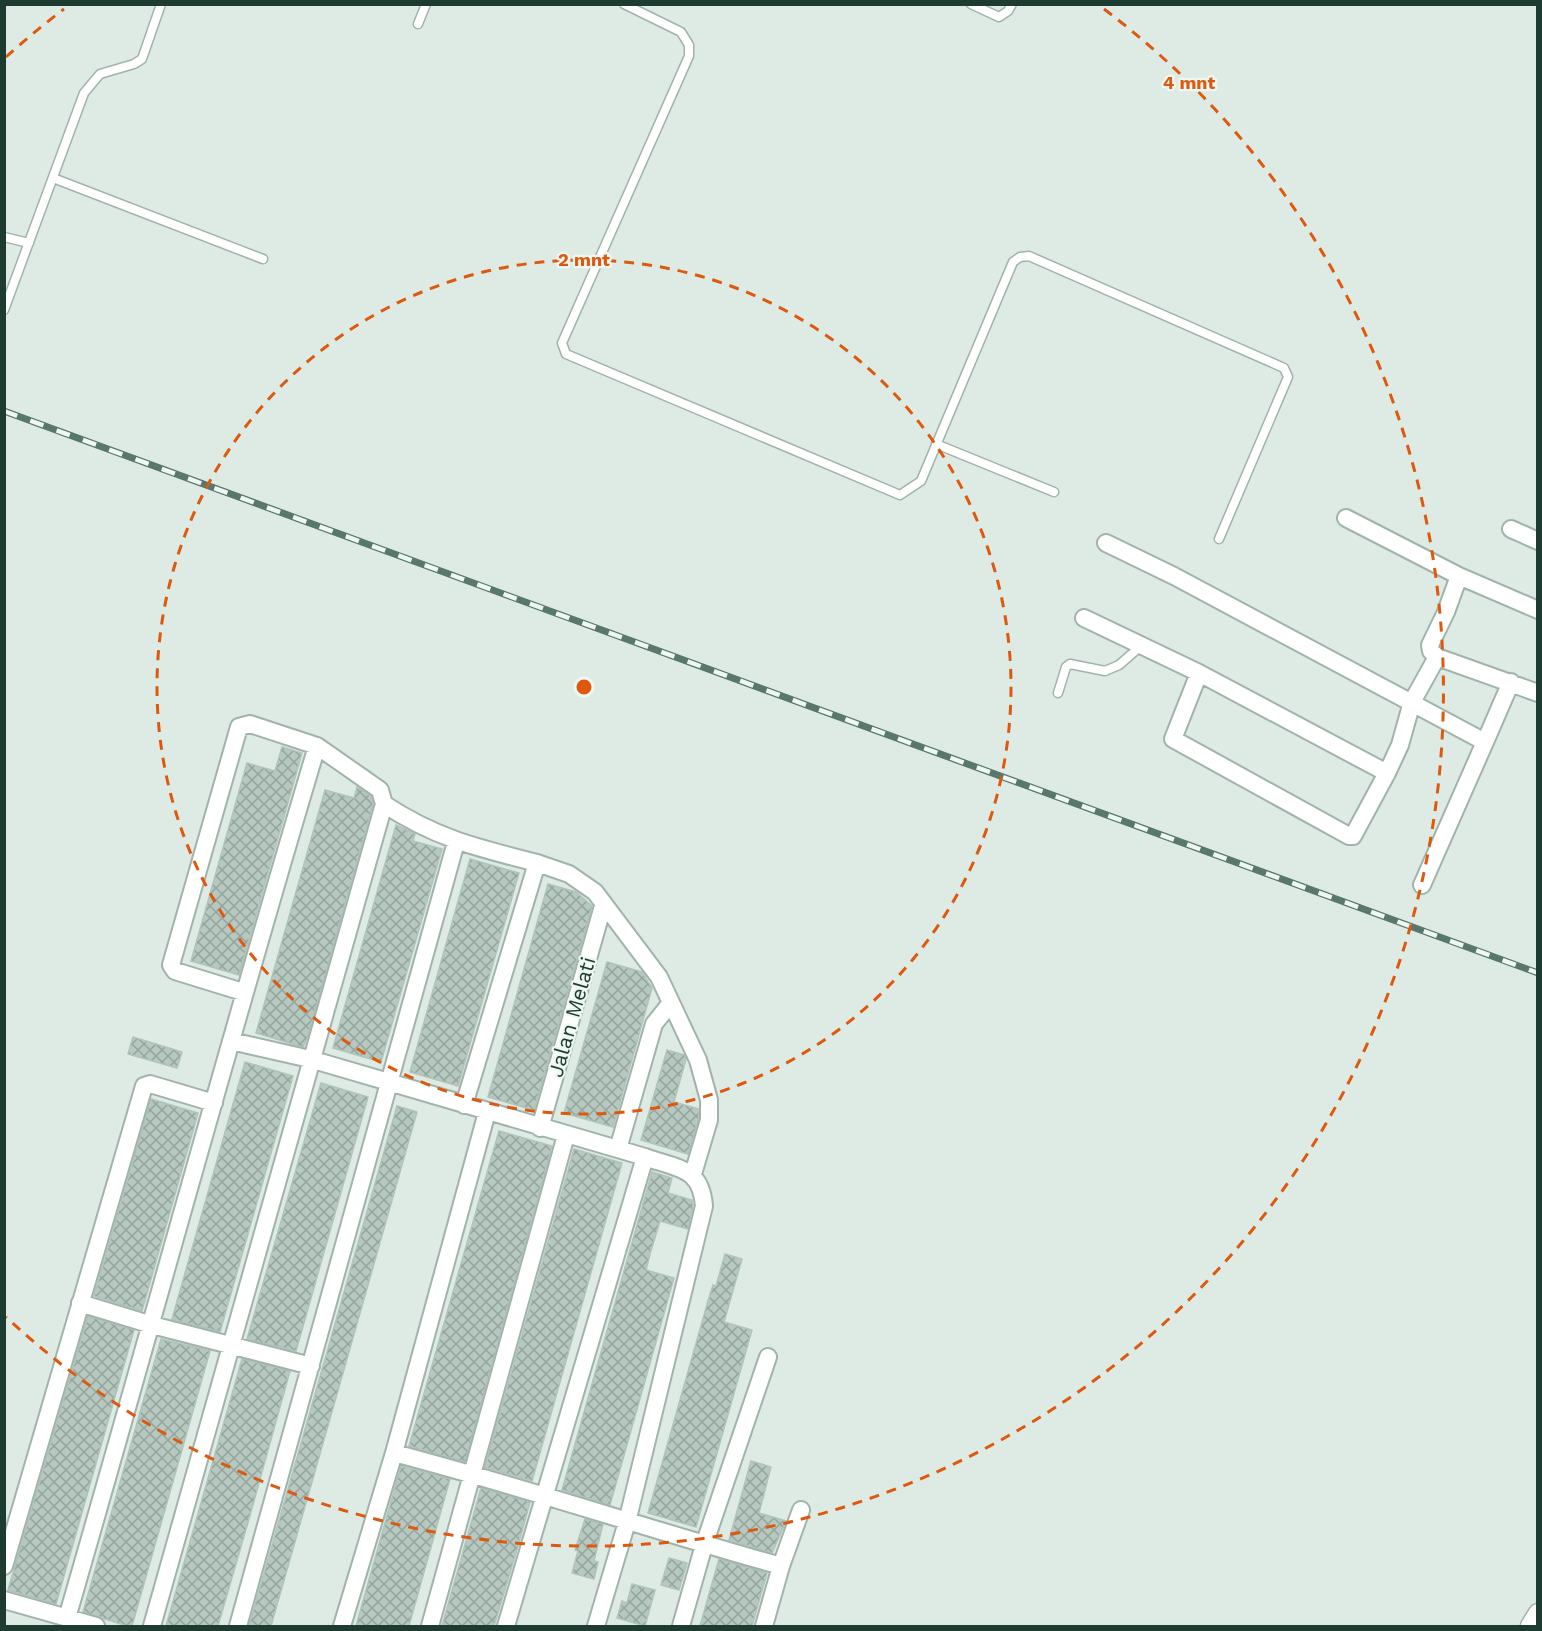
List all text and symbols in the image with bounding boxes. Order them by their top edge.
text: 4 mnt [1163,72,1215,93]
text: 2 mnt [558,249,610,270]
centre of rings [574,677,594,697]
street label: Jalan Melati [542,954,601,1080]

